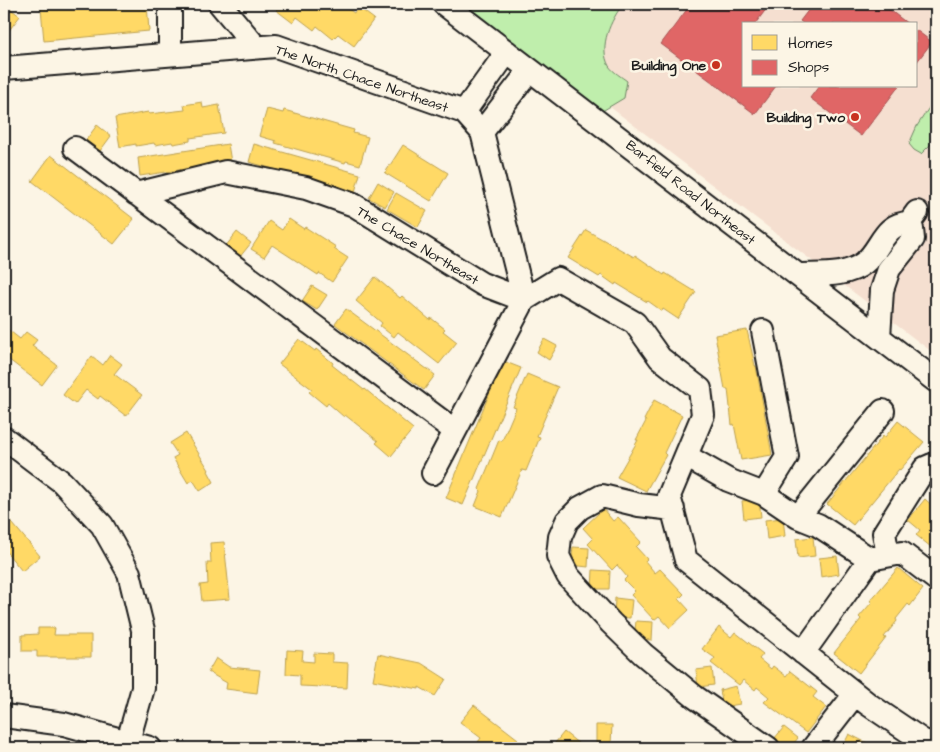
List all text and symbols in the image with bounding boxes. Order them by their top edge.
legend [742,22,918,88]
text: Homes [788,33,833,54]
street label: The North Chace Northeast [272,40,451,118]
place label: Building One [632,56,706,77]
text: Shops [788,57,830,78]
marker: Building One [710,59,722,71]
place label: Building Two [767,108,845,129]
marker: Building Two [849,111,861,123]
street label: Barfield Road Northeast [621,136,760,250]
street label: The Chace Northeast [353,201,483,290]

